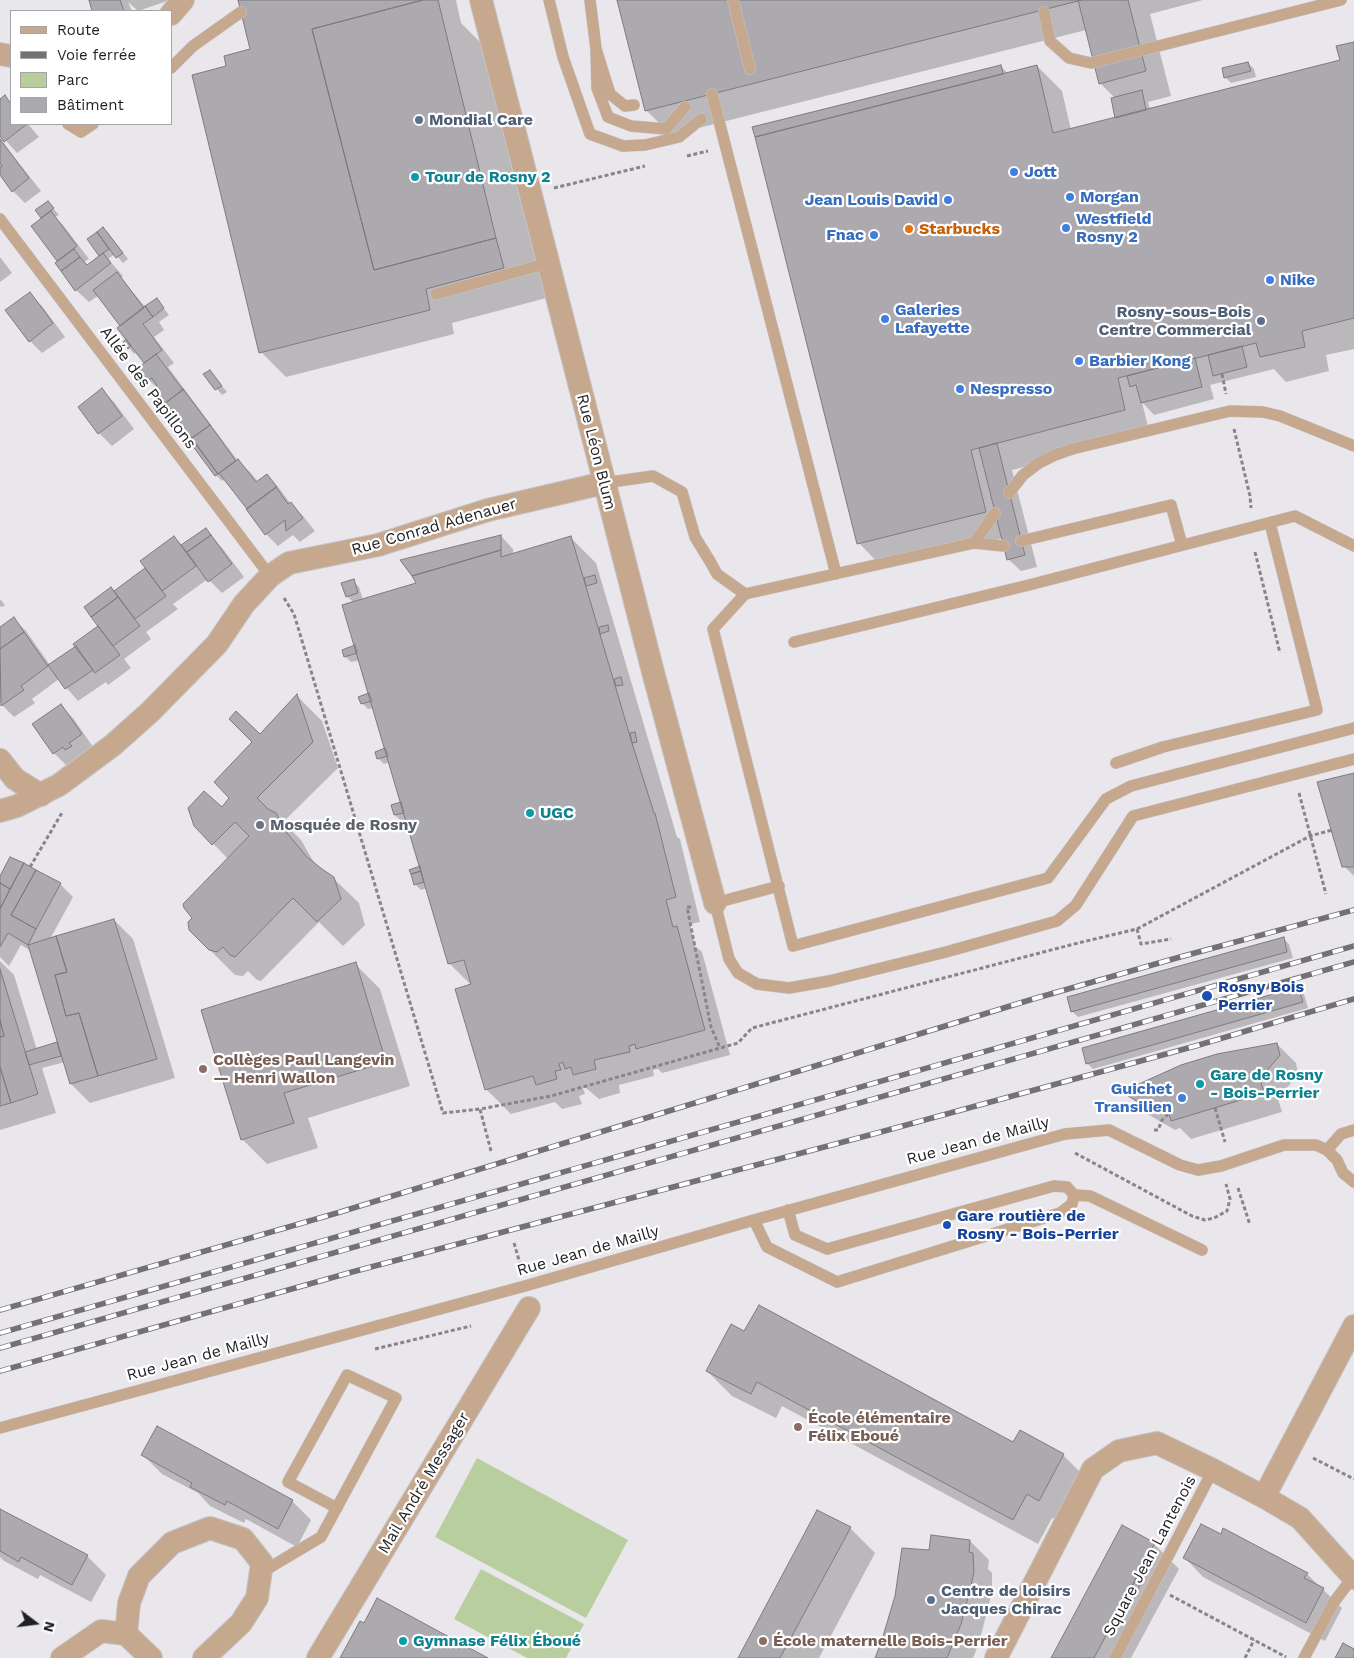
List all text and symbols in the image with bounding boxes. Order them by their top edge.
legend [10,10,172,125]
text: Route [57,21,100,39]
text: Voie ferrée [57,46,136,64]
text: Parc [57,71,89,89]
text: Bâtiment [57,96,124,114]
place label: Mondial Care [429,110,533,130]
marker: Mondial Care [413,114,425,126]
place label: Jott [1024,162,1057,182]
marker: Jott [1008,166,1020,178]
place label: Tour de Rosny 2 [425,167,551,187]
marker: Tour de Rosny 2 [409,171,421,183]
place label: Morgan [1080,187,1139,207]
place label: Jean Louis David [804,190,938,210]
marker: Morgan [1064,191,1076,203]
marker: Jean Louis David [942,194,954,206]
place label: Westfield Rosny 2 [1076,209,1152,247]
place label: Starbucks [919,219,1000,239]
marker: Westfield Rosny 2 [1060,222,1072,234]
marker: Starbucks [903,223,915,235]
place label: Fnac [826,225,864,245]
marker: Fnac [868,229,880,241]
place label: Nike [1280,270,1315,290]
marker: Nike [1264,274,1276,286]
place label: Galeries Lafayette [895,300,970,338]
place label: Rosny-sous-Bois Centre Commercial [1098,302,1251,340]
marker: Galeries Lafayette [879,313,891,325]
marker: Rosny-sous-Bois Centre Commercial [1255,315,1267,327]
street label: Allée des Papillons [96,323,200,453]
place label: Barbier Kong [1089,351,1190,371]
marker: Barbier Kong [1073,355,1085,367]
place label: Nespresso [970,379,1052,399]
marker: Nespresso [954,383,966,395]
street label: Rue Léon Blum [572,392,620,512]
street label: Rue Conrad Adenauer [349,494,519,560]
place label: UGC [540,803,574,823]
marker: UGC [524,807,536,819]
place label: Mosquée de Rosny [270,815,417,835]
marker: Mosquée de Rosny [254,819,266,831]
place label: Rosny Bois Perrier [1218,977,1304,1015]
marker: Rosny Bois Perrier [1200,989,1214,1003]
place label: Collèges Paul Langevin — Henri Wallon [213,1050,395,1088]
marker: Collèges Paul Langevin — Henri Wallon [197,1063,209,1075]
place label: Gare de Rosny - Bois-Perrier [1210,1065,1323,1103]
marker: Gare de Rosny - Bois-Perrier [1194,1078,1206,1090]
place label: Guichet Transilien [1094,1079,1172,1117]
marker: Guichet Transilien [1176,1092,1188,1104]
street label: Rue Jean de Mailly [905,1113,1051,1169]
place label: Gare routière de Rosny - Bois-Perrier [957,1206,1119,1244]
marker: Gare routière de Rosny - Bois-Perrier [941,1219,953,1231]
street label: Rue Jean de Mailly [515,1222,661,1280]
street label: Rue Jean de Mailly [125,1329,271,1385]
place label: École élémentaire Félix Eboué [808,1408,951,1446]
street label: Mail André Messager [374,1409,474,1557]
marker: École élémentaire Félix Eboué [792,1421,804,1433]
street label: Square Jean Lantenois [1099,1472,1201,1640]
place label: Centre de loisirs Jacques Chirac [941,1581,1070,1619]
marker: Centre de loisirs Jacques Chirac [925,1594,937,1606]
north arrow [10,1598,60,1648]
text: N [40,1620,59,1634]
place label: Gymnase Félix Éboué [413,1631,581,1651]
place label: École maternelle Bois-Perrier [773,1631,1008,1651]
marker: Gymnase Félix Éboué [397,1635,409,1647]
marker: École maternelle Bois-Perrier [757,1635,769,1647]

